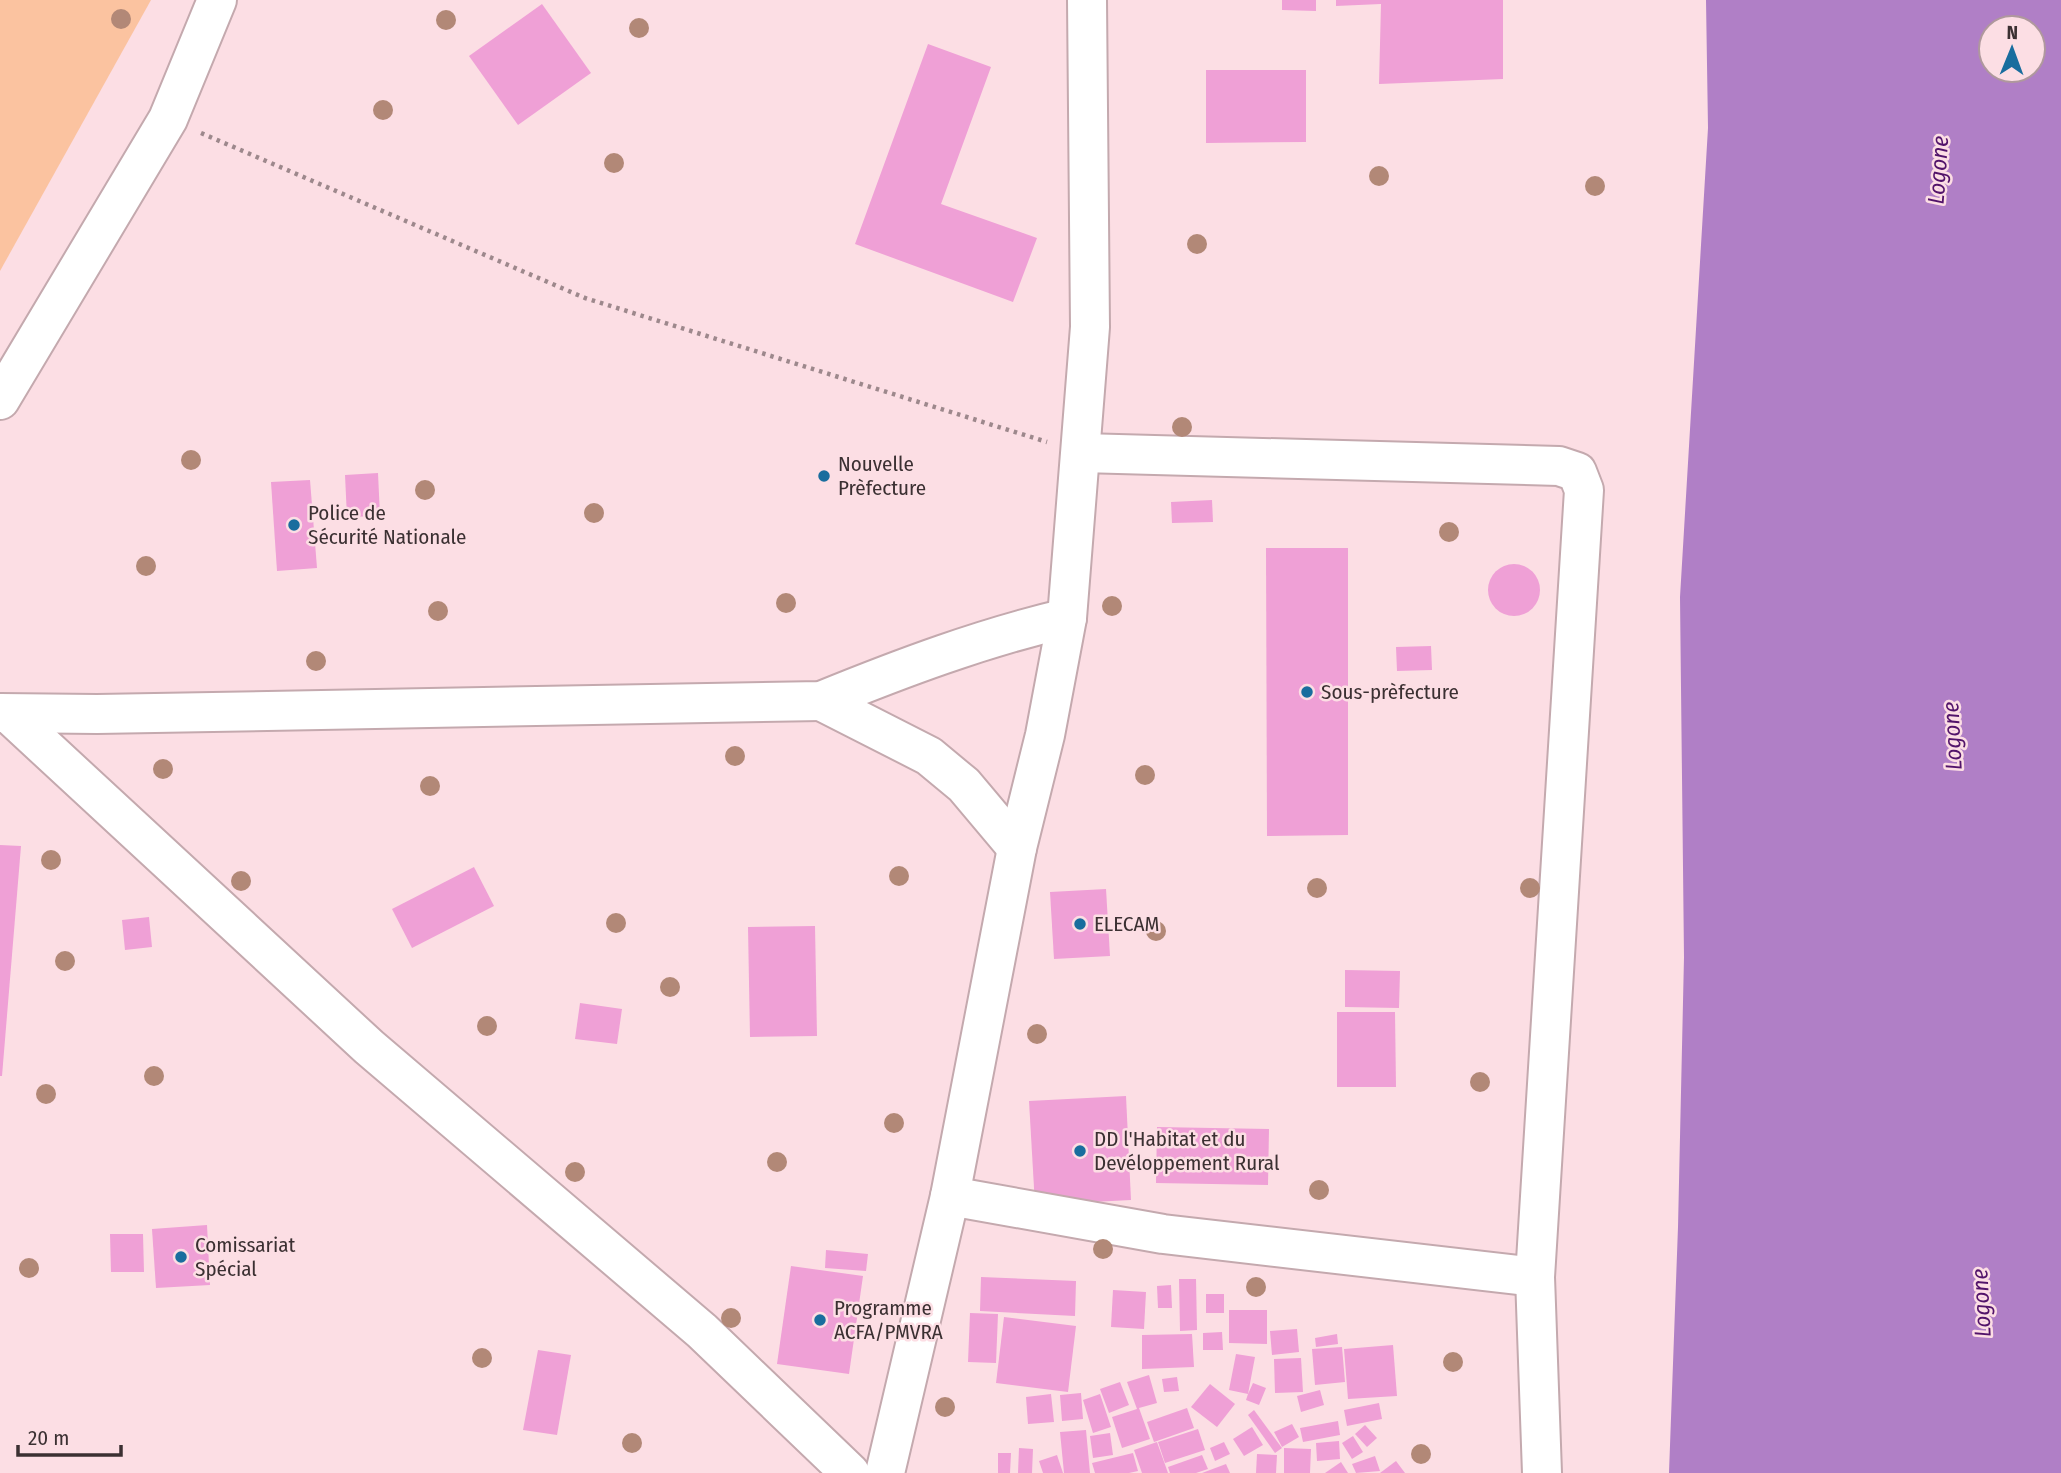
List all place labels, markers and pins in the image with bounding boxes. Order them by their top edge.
place label: Nouvelle Prèfecture [838,451,926,501]
marker: Nouvelle Prèfecture [816,468,832,484]
place label: Police de Sécurité Nationale [308,500,466,550]
marker: Police de Sécurité Nationale [286,517,302,533]
place label: Sous-prèfecture [1321,679,1459,705]
marker: Sous-prèfecture [1299,684,1315,700]
place label: ELECAM [1094,911,1159,937]
marker: ELECAM [1072,916,1088,932]
place label: DD l'Habitat et du Devéloppement Rural [1094,1126,1280,1176]
marker: DD l'Habitat et du Devéloppement Rural [1072,1143,1088,1159]
place label: Comissariat Spécial [195,1232,296,1282]
marker: Comissariat Spécial [173,1249,189,1265]
place label: Programme ACFA/PMVRA [834,1295,943,1345]
marker: Programme ACFA/PMVRA [812,1312,828,1328]

